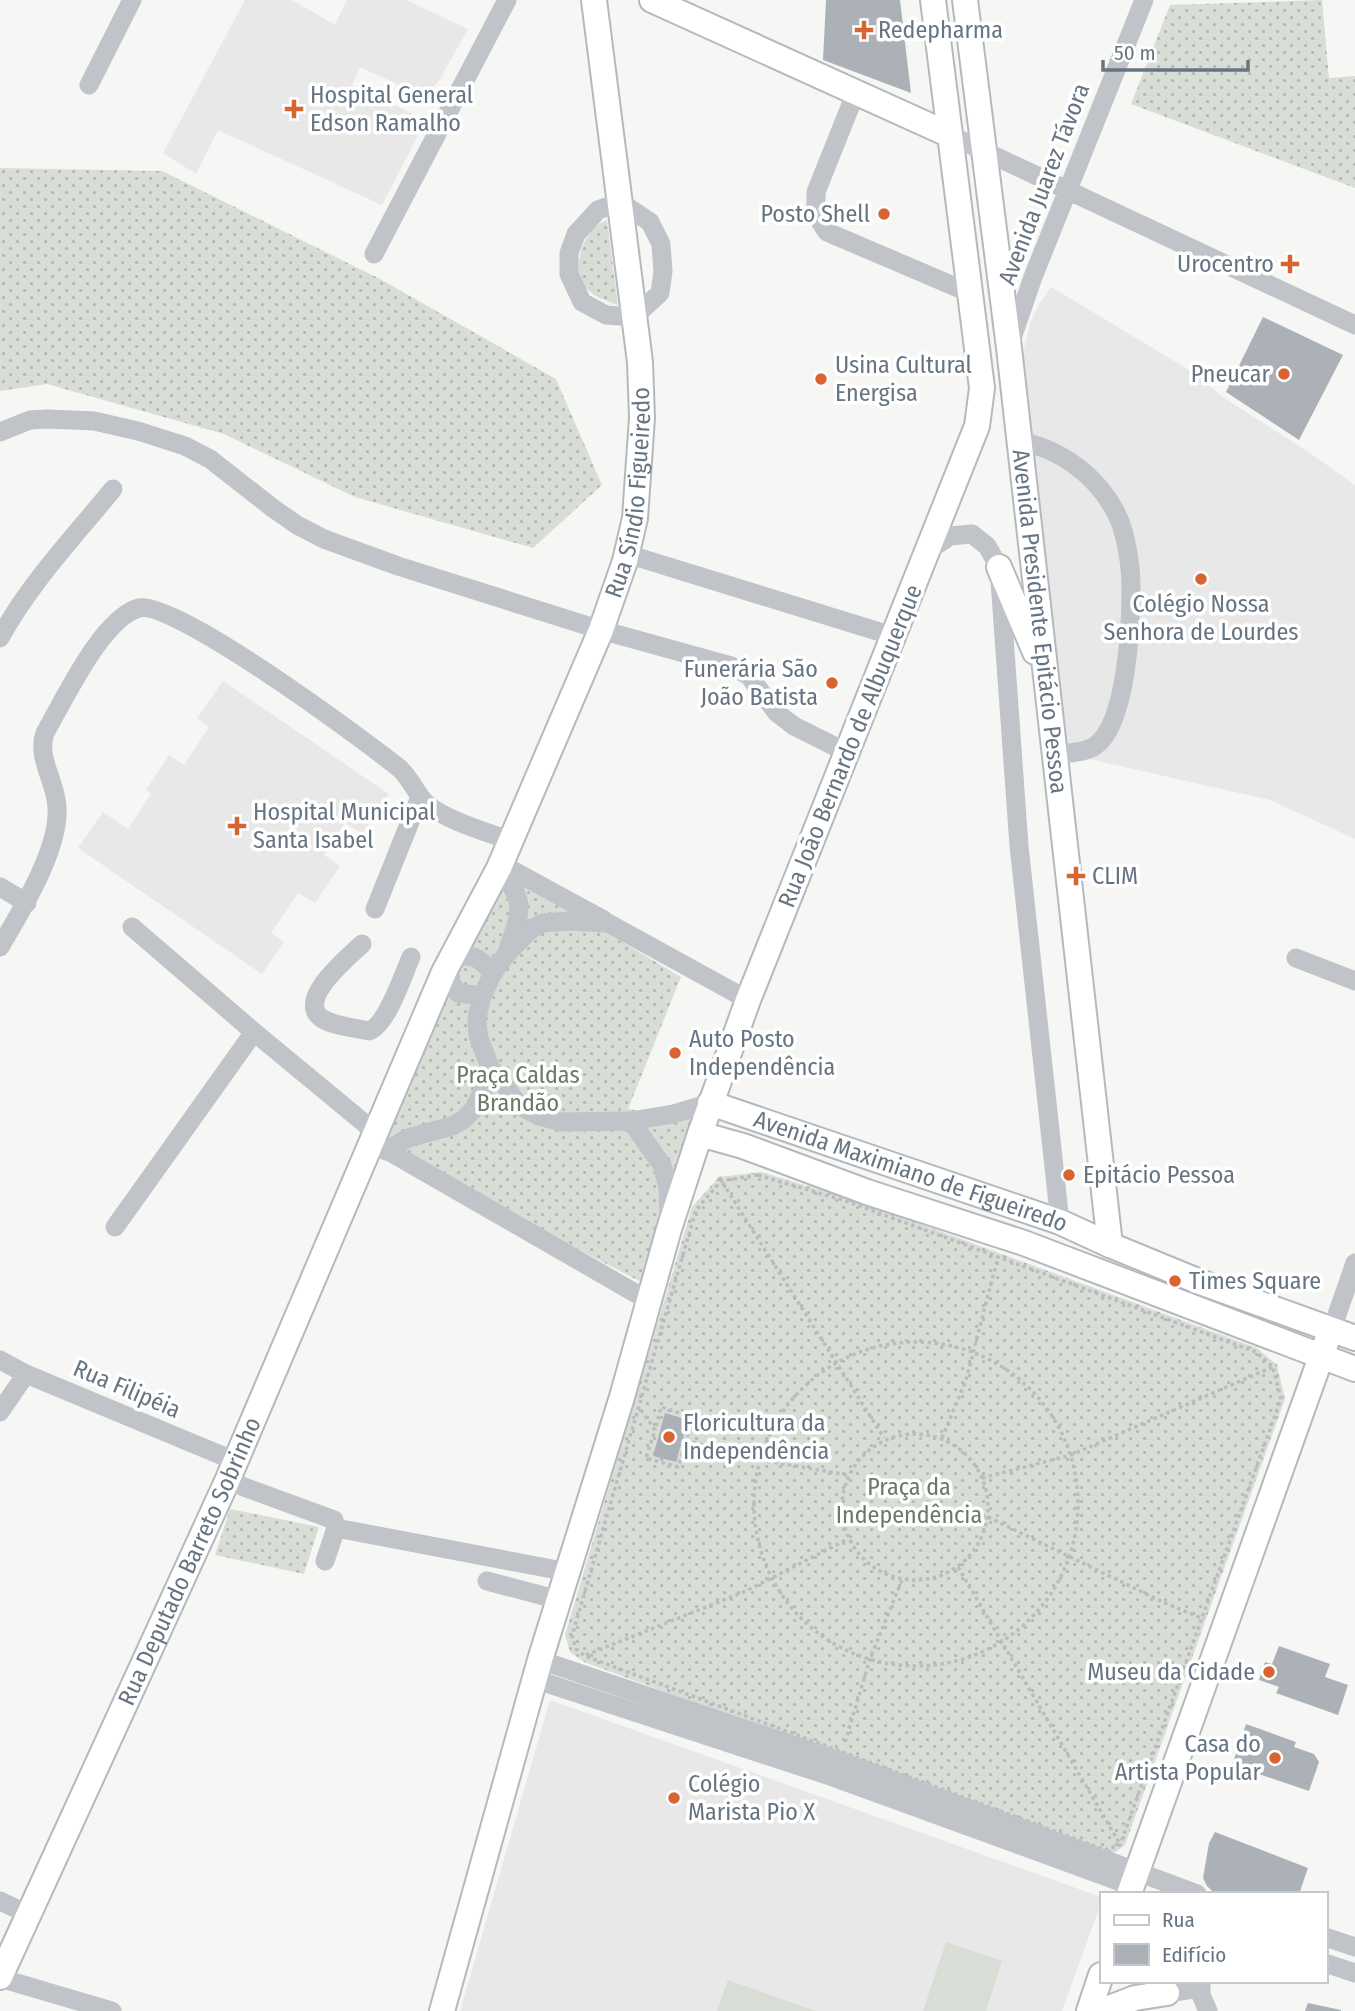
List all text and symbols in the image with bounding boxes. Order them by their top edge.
place label: Redepharma [878,16,1003,44]
marker: Redepharma [856,22,872,38]
scale bar [1103,28,1248,72]
text: 50 m [1114,40,1156,66]
street label: Avenida Juarez Távora [993,79,1095,289]
place label: Hospital General Edson Ramalho [310,81,473,137]
marker: Hospital General Edson Ramalho [284,99,304,119]
place label: Posto Shell [760,200,870,228]
marker: Posto Shell [876,206,892,222]
place label: Urocentro [1177,250,1274,278]
marker: Urocentro [1280,254,1300,274]
place label: Usina Cultural Energisa [835,351,972,407]
place label: Pneucar [1191,360,1271,388]
marker: Pneucar [1276,366,1292,382]
marker: Usina Cultural Energisa [813,371,829,387]
street label: Rua Síndio Figueiredo [599,387,656,602]
street label: Avenida Presidente Epitácio Pessoa [1006,448,1073,795]
marker: Colégio Nossa Senhora de Lourdes [1193,571,1209,587]
street label: Rua João Bernardo de Albuquerque [772,581,928,911]
place label: Colégio Nossa Senhora de Lourdes [1103,590,1299,646]
place label: Funerária São João Batista [684,655,818,711]
marker: Funerária São João Batista [824,675,840,691]
place label: Hospital Municipal Santa Isabel [253,798,435,854]
marker: Hospital Municipal Santa Isabel [227,816,247,836]
place label: CLIM [1092,862,1138,890]
marker: CLIM [1066,866,1086,886]
place label: Auto Posto Independência [689,1025,835,1081]
marker: Auto Posto Independência [667,1045,683,1061]
park label: Praça Caldas Brandão [456,1061,580,1117]
street label: Avenida Maximiano de Figueiredo [750,1105,1072,1238]
place label: Epitácio Pessoa [1083,1161,1235,1189]
marker: Epitácio Pessoa [1061,1167,1077,1183]
place label: Times Square [1189,1267,1321,1295]
marker: Times Square [1167,1273,1183,1289]
street label: Rua Filipéia [69,1354,185,1424]
place label: Floricultura da Independência [683,1409,829,1465]
street label: Rua Deputado Barreto Sobrinho [112,1413,267,1710]
marker: Floricultura da Independência [661,1429,677,1445]
park label: Praça da Independência [836,1473,982,1529]
place label: Museu da Cidade [1087,1658,1255,1686]
marker: Museu da Cidade [1261,1664,1277,1680]
place label: Casa do Artista Popular [1115,1730,1262,1786]
marker: Casa do Artista Popular [1267,1750,1283,1766]
place label: Colégio Marista Pio X [688,1770,815,1826]
marker: Colégio Marista Pio X [666,1790,682,1806]
legend [1100,1892,1327,1983]
text: Rua [1162,1907,1195,1933]
text: Edifício [1162,1942,1226,1968]

